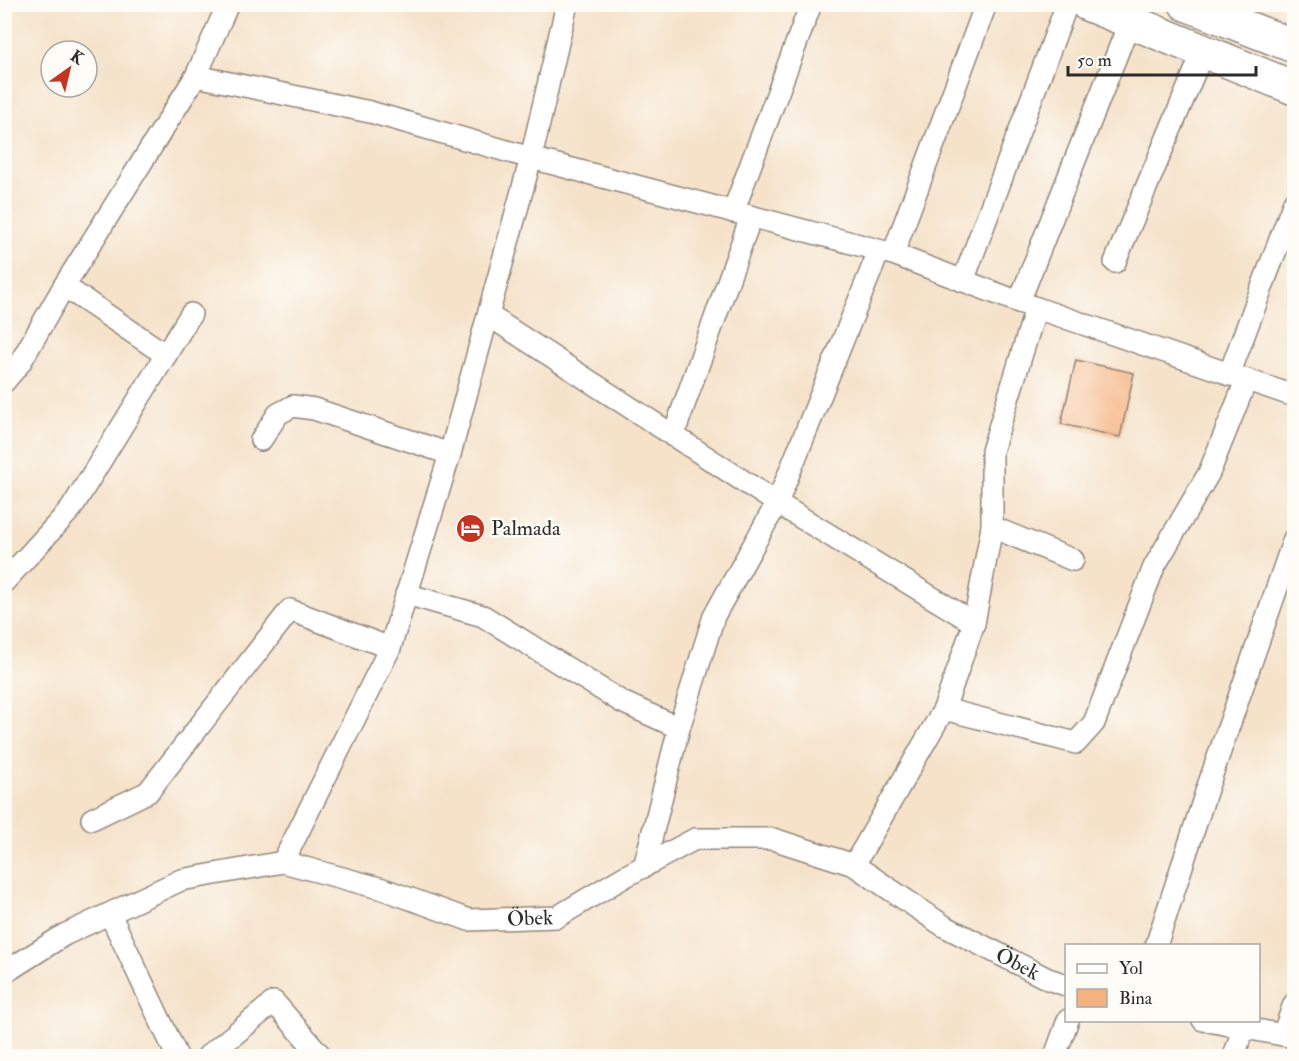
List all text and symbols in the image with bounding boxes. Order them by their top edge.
north arrow [39,39,99,99]
scale bar [1068,39,1256,77]
text: K [67,46,88,69]
text: 50 m [1077,49,1112,72]
hotel icon: Palmada [454,512,486,544]
place label: Palmada [491,515,561,542]
street label: Öbek [507,904,554,933]
street label: Öbek [991,941,1044,987]
legend [1065,944,1260,1022]
text: Yol [1119,957,1143,980]
text: Bina [1119,987,1153,1010]

